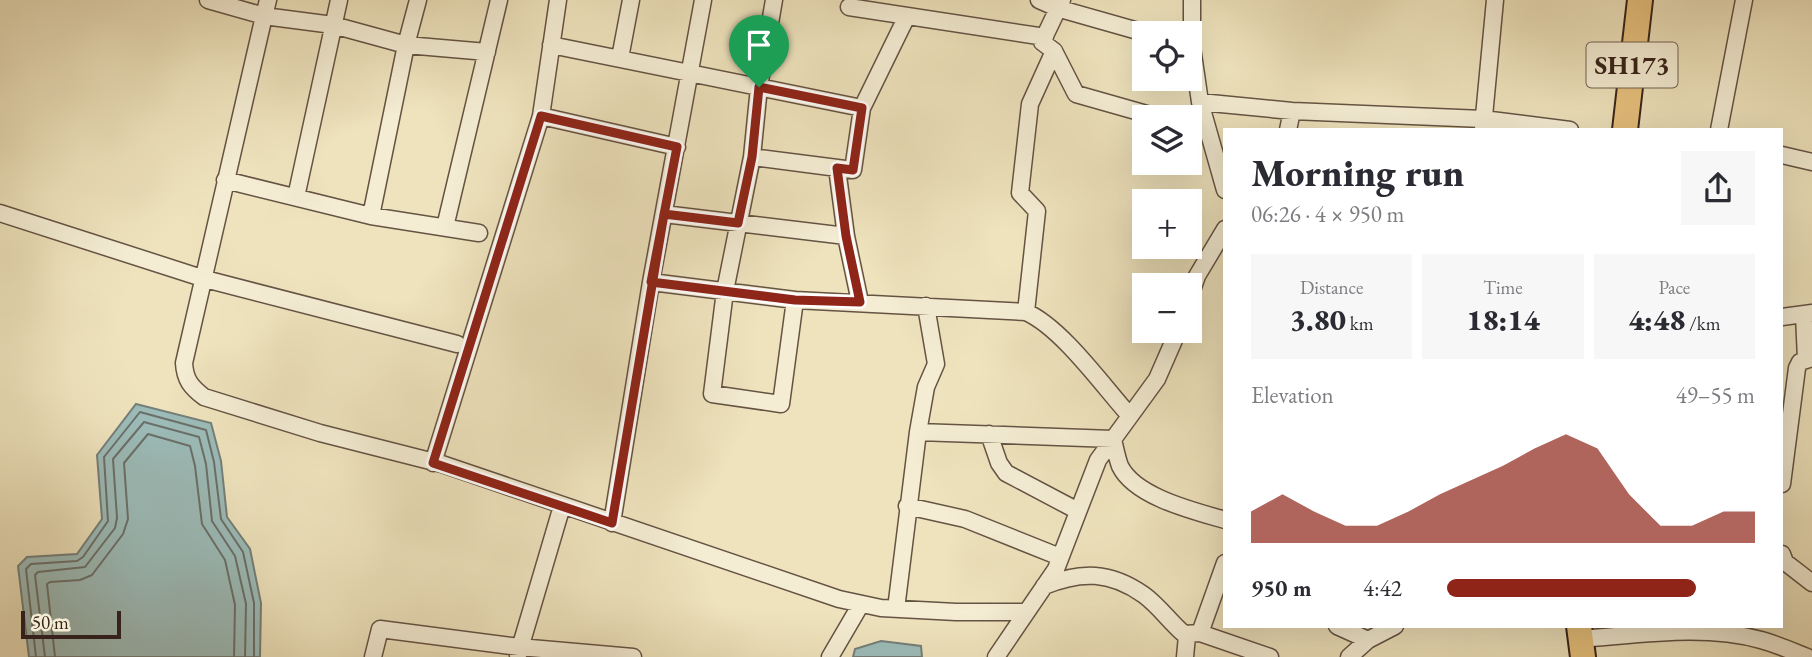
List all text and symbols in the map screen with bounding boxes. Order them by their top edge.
pin [729,15,789,87]
map controls [1132,21,1202,343]
button: locate [1132,21,1202,91]
icon: arrive [740,26,778,64]
road number: SH173 [1586,43,1678,88]
button: layers [1132,105,1202,175]
text: Morning run [1251,148,1464,197]
button: share [1681,151,1755,225]
button: + [1132,189,1202,259]
text: 06:26 · 4 × 950 m [1251,199,1404,229]
button: − [1132,273,1202,343]
text: Distance [1300,275,1363,300]
text: Time [1483,275,1523,300]
text: Pace [1658,275,1690,300]
text: 3.80 [1290,300,1346,339]
text: 18:14 [1466,300,1540,339]
text: 4:48 [1628,300,1685,339]
text: km [1346,311,1373,336]
text: /km [1685,311,1721,336]
text: Elevation [1251,380,1334,410]
text: 49–55 m [1676,380,1755,410]
text: 950 m [1251,573,1312,603]
text: 4:42 [1363,573,1402,603]
scale bar [21,608,121,640]
text: 50 m [32,610,69,635]

